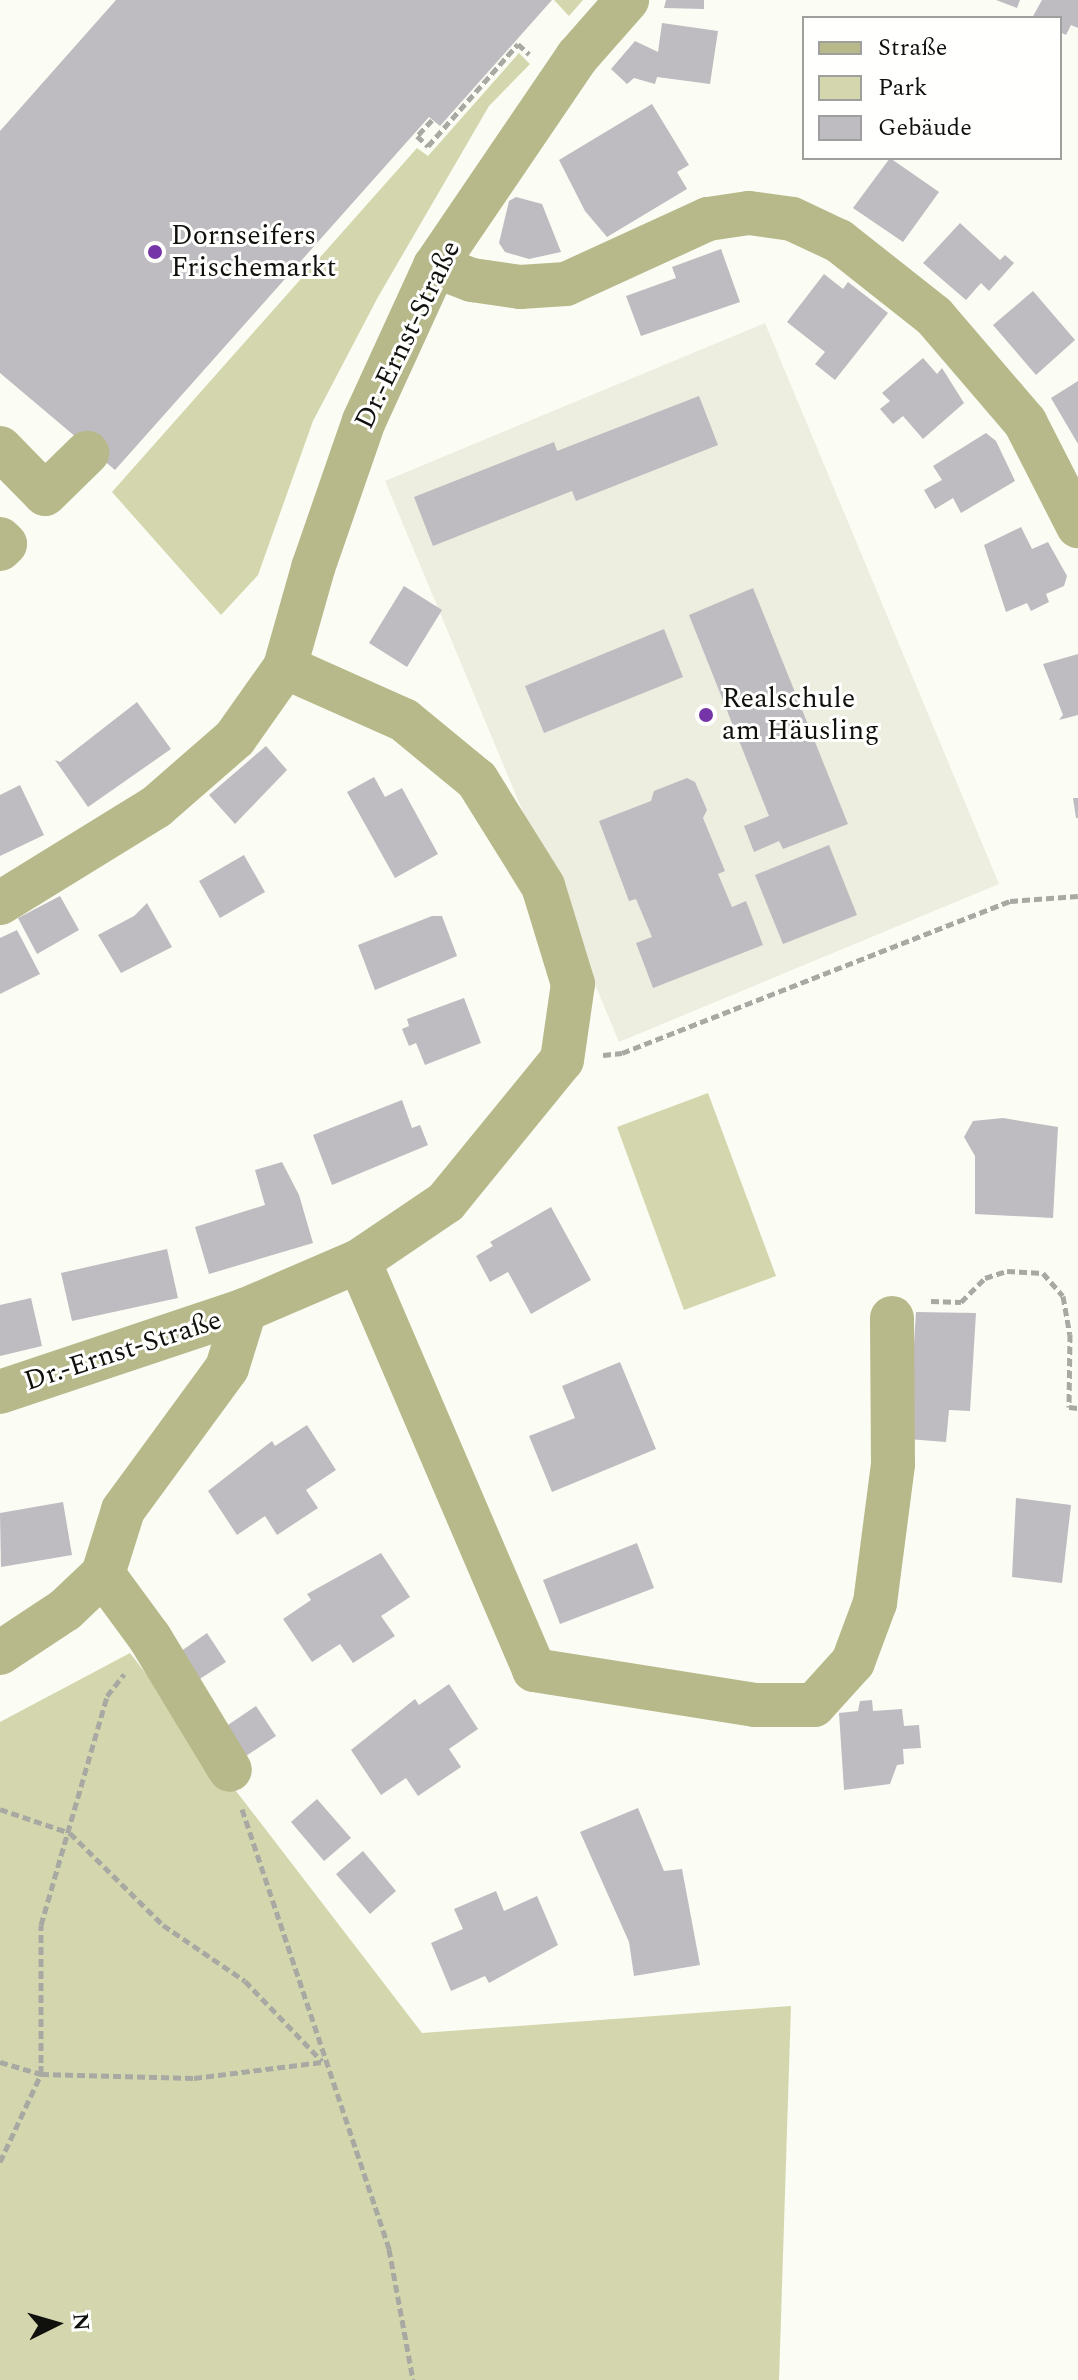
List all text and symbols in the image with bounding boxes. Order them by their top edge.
legend [802,16,1062,160]
text: Straße [878,30,947,66]
text: Park [878,70,928,106]
text: Gebäude [878,110,972,146]
place label: Dornseifers Frischemarkt [171,219,336,285]
street label: Dr.-Ernst-Straße [348,235,468,435]
marker: Dornseifers Frischemarkt [146,243,164,261]
place label: Realschule am Häusling [722,682,879,748]
marker: Realschule am Häusling [697,706,715,724]
street label: Dr.-Ernst-Straße [20,1303,226,1399]
north arrow [16,2284,96,2364]
text: N [63,2311,98,2332]

